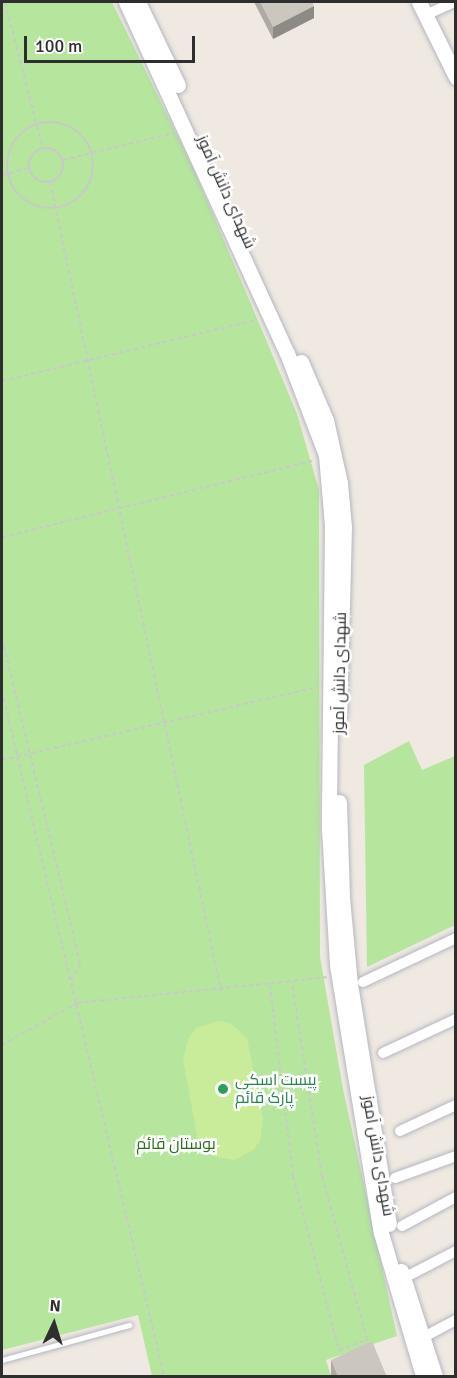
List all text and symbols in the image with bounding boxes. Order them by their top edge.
scale bar [27,24,198,62]
text: 100 m [35,35,82,57]
street label: شهدای دانش آموز [192,132,260,252]
street label: شهدای دانش آموز [329,612,351,734]
place label: پیست اسکی پارک قائم [235,1070,317,1108]
marker: پیست اسکی پارک قائم [216,1082,230,1096]
street label: شهدای دانش آموز [358,1094,398,1218]
park label: بوستان قائم [136,1134,216,1154]
north arrow [24,1294,84,1354]
text: N [49,1296,62,1316]

